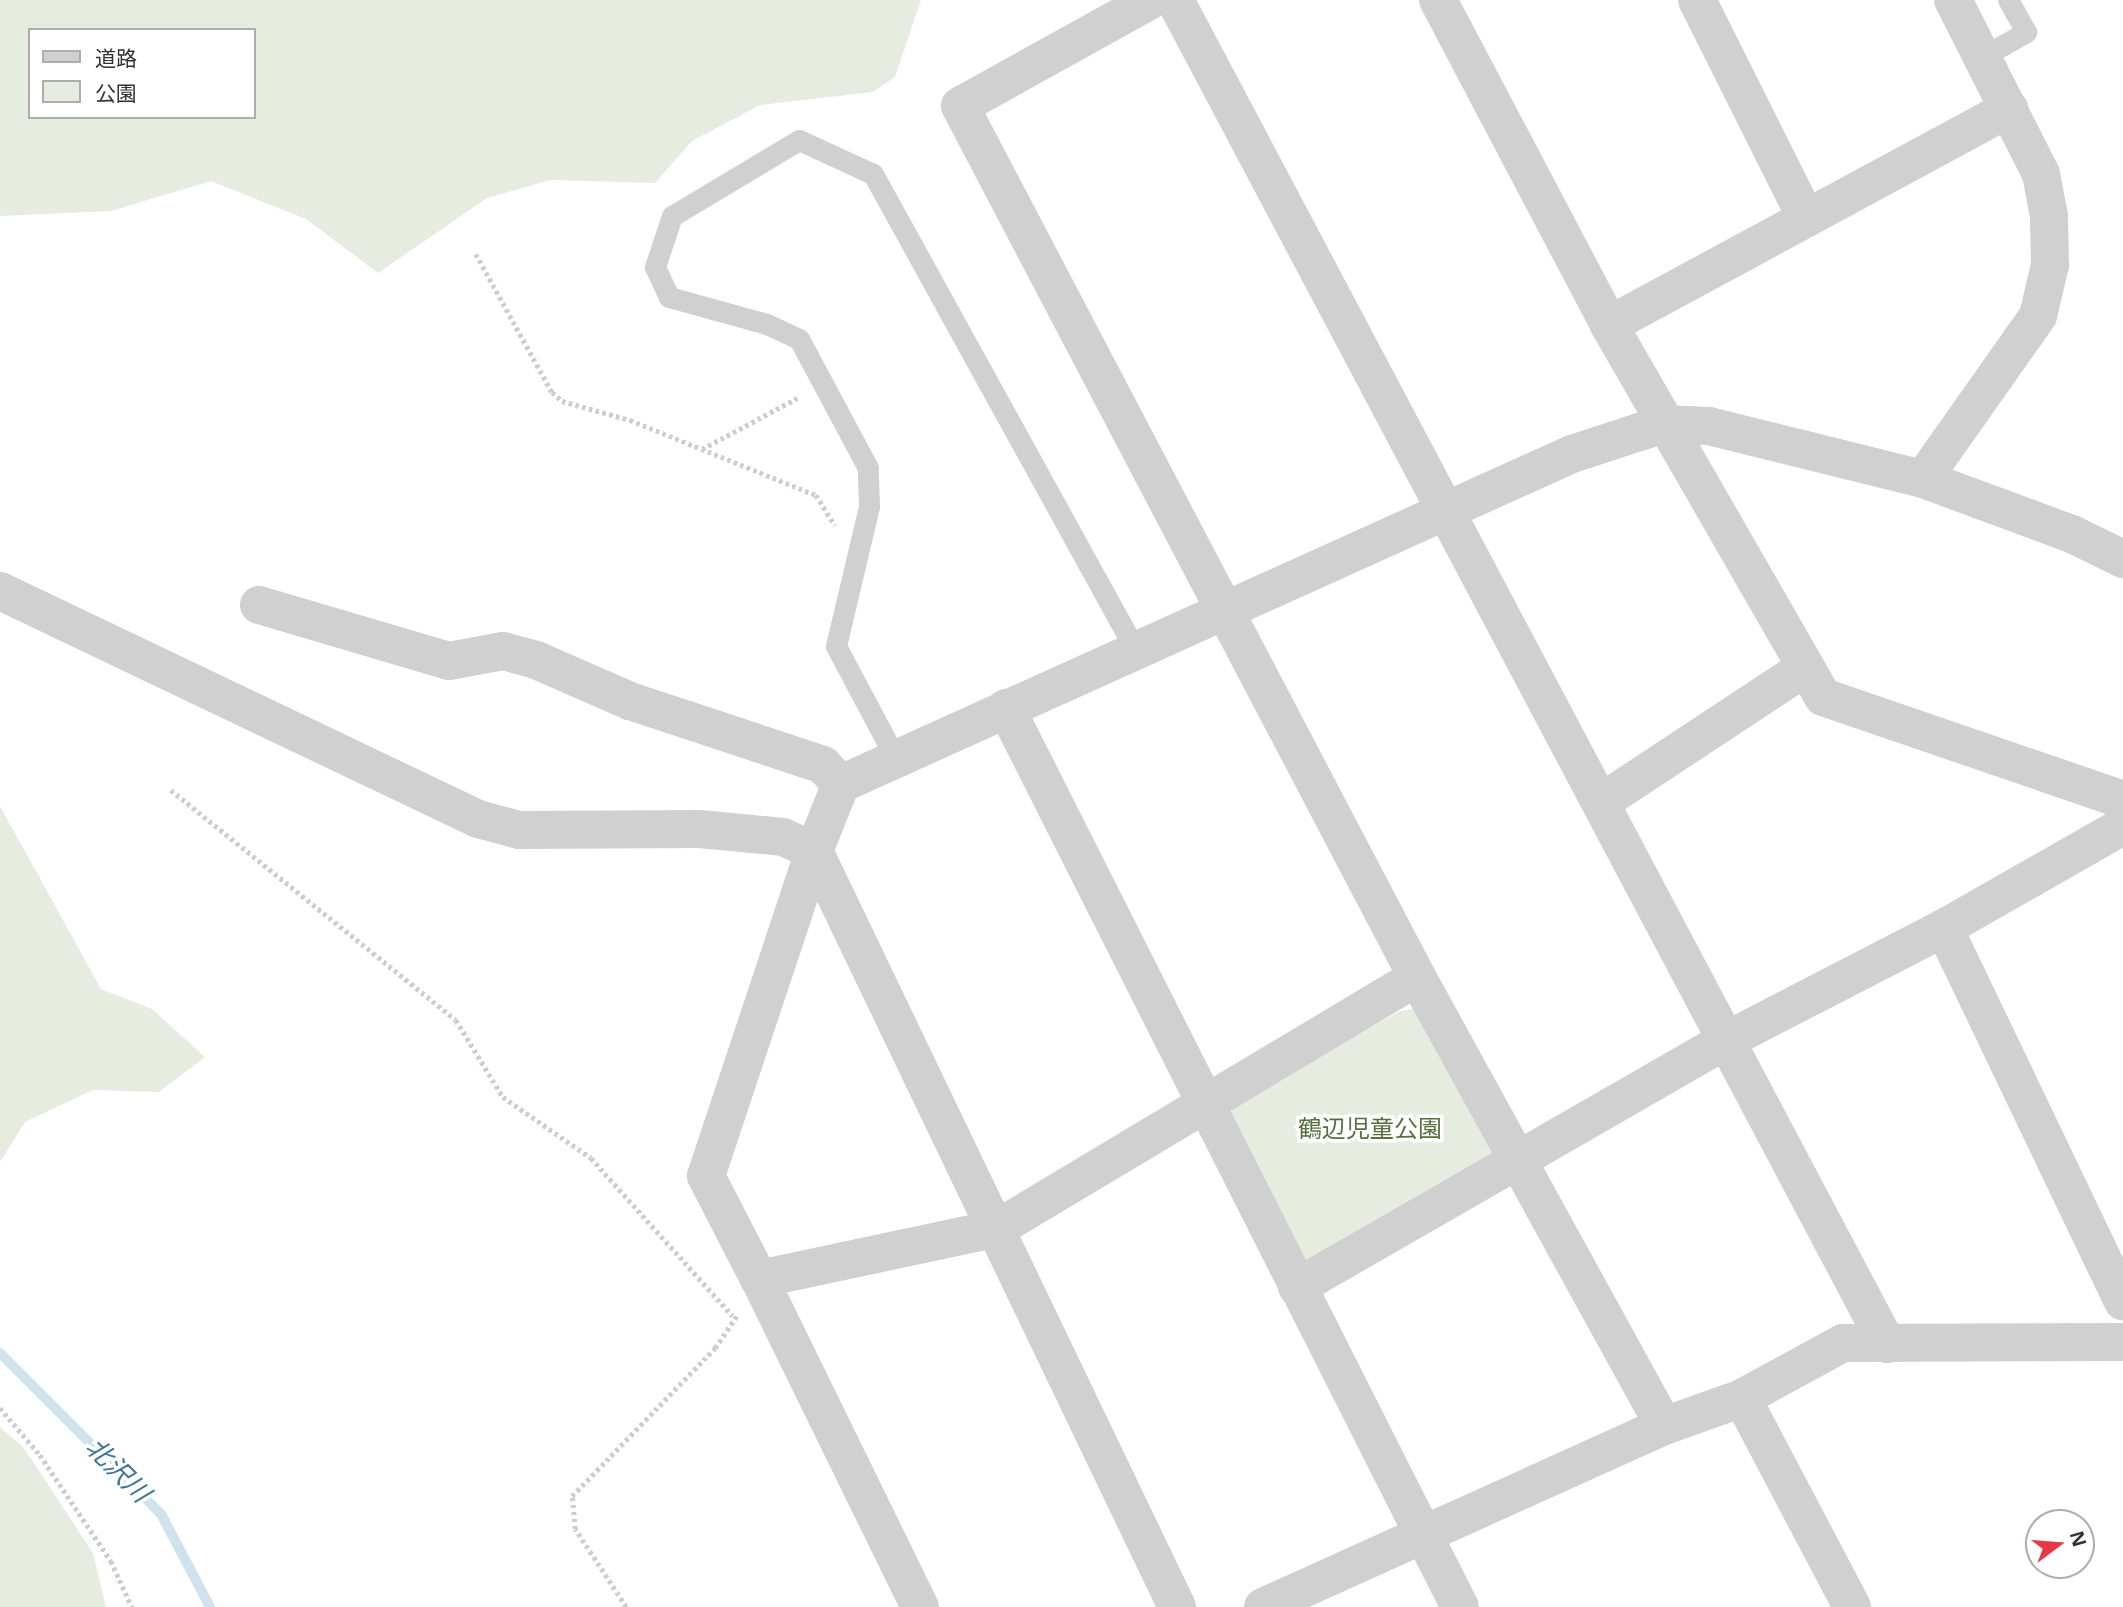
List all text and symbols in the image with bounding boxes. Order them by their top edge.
legend [28,28,256,119]
text: 道路 [95,44,137,72]
text: 公園 [95,79,137,107]
park label: 鶴辺児童公園 [1298,1114,1442,1142]
water label: 北沢川 [79,1431,157,1509]
north arrow [2025,1509,2095,1579]
text: N [2064,1528,2093,1550]

